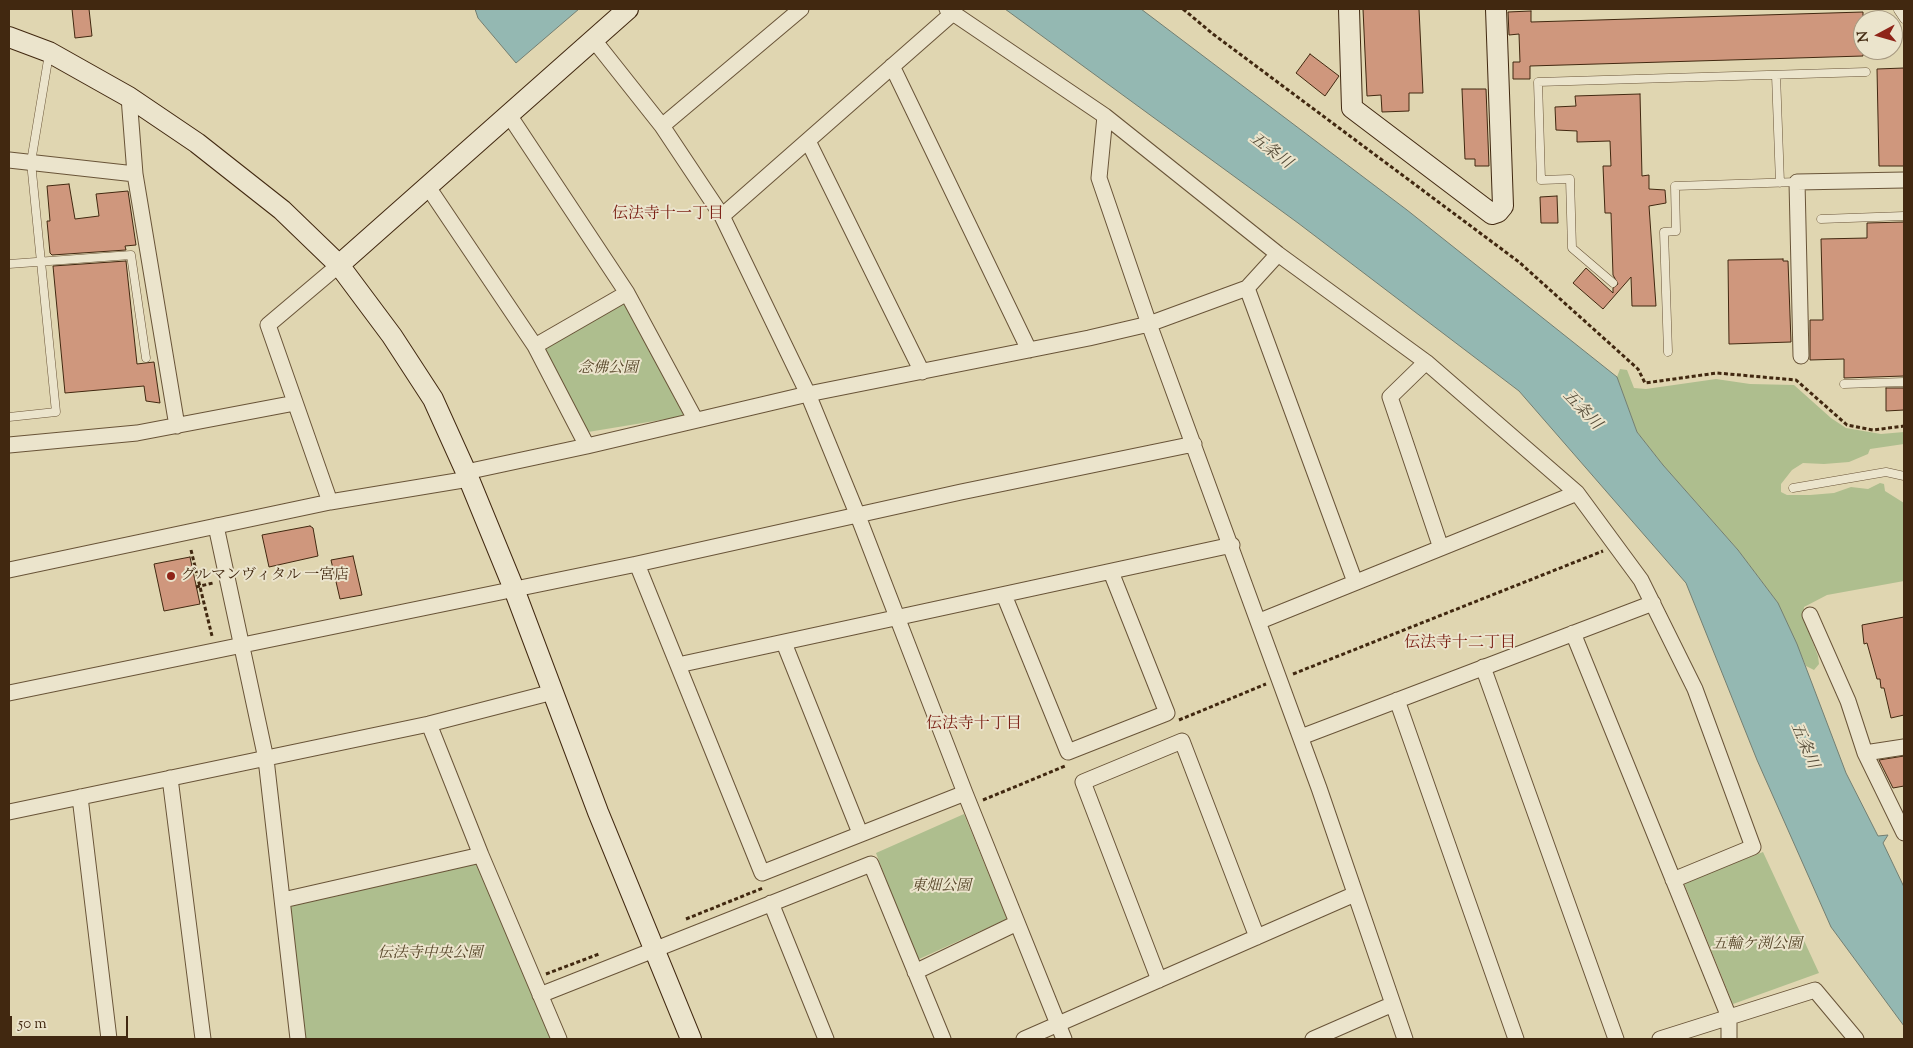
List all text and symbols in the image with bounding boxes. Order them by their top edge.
north arrow [1853,10,1903,60]
text: N [1854,30,1875,43]
water label: 五条川 [1245,130,1295,174]
district label: 伝法寺十一丁目 [612,205,724,225]
park label: 念佛公園 [578,360,638,378]
water label: 五条川 [1557,387,1605,435]
place label: グルマンヴィタル 一宮店 [181,567,349,585]
marker: グルマンヴィタル 一宮店 [165,570,177,582]
district label: 伝法寺十二丁目 [1404,634,1516,654]
district label: 伝法寺十丁目 [926,715,1022,735]
water label: 五条川 [1785,720,1821,772]
park label: 東畑公園 [911,878,971,896]
park label: 五輪ケ渕公園 [1712,936,1802,954]
park label: 伝法寺中央公園 [378,945,482,963]
scale bar [12,1006,130,1038]
text: 50 m [18,1014,47,1035]

